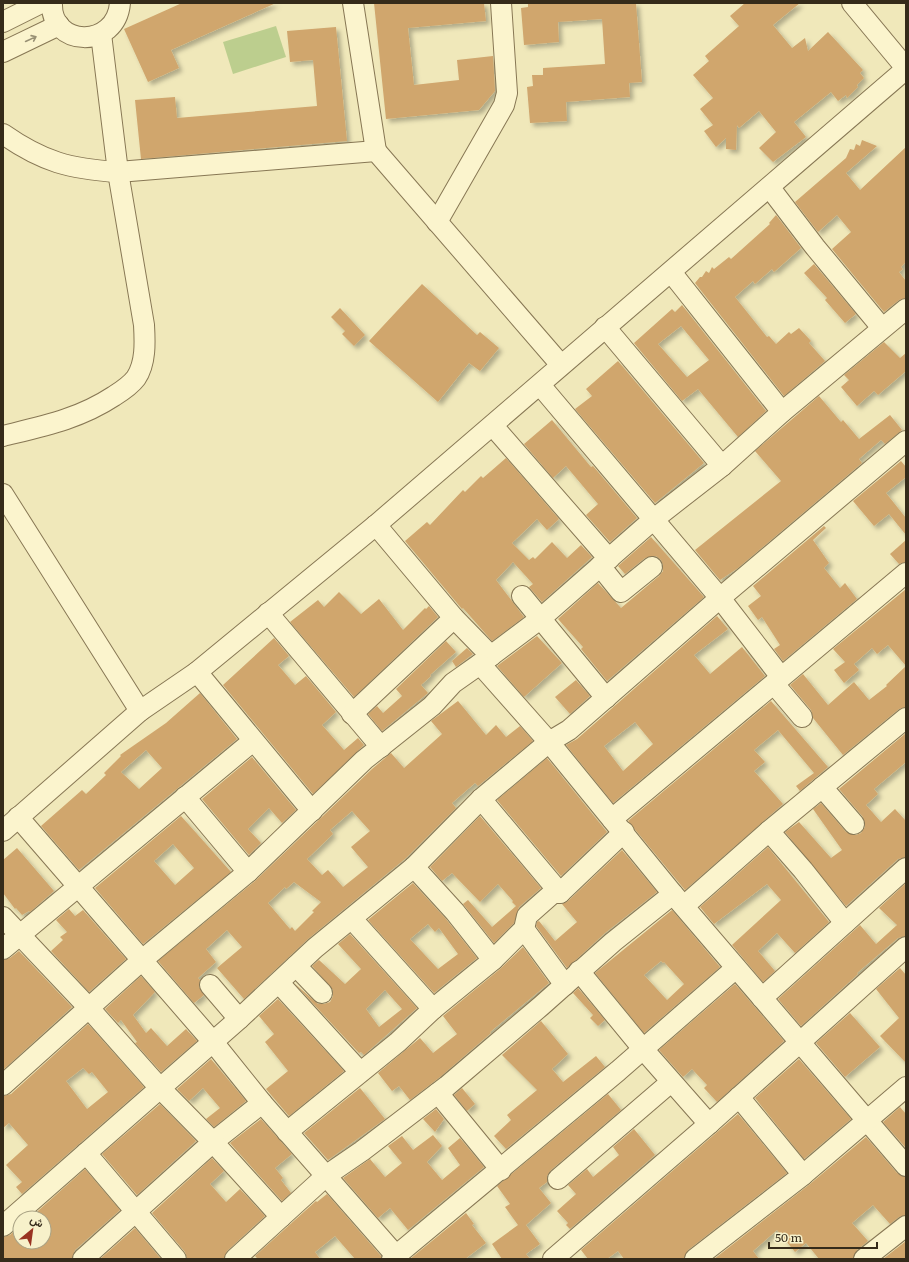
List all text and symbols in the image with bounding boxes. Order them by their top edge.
one-way arrow [25,35,37,42]
north arrow [12,1210,52,1250]
text: ش [28,1210,47,1231]
scale bar [769,1224,877,1250]
text: 50 m [775,1228,802,1246]

